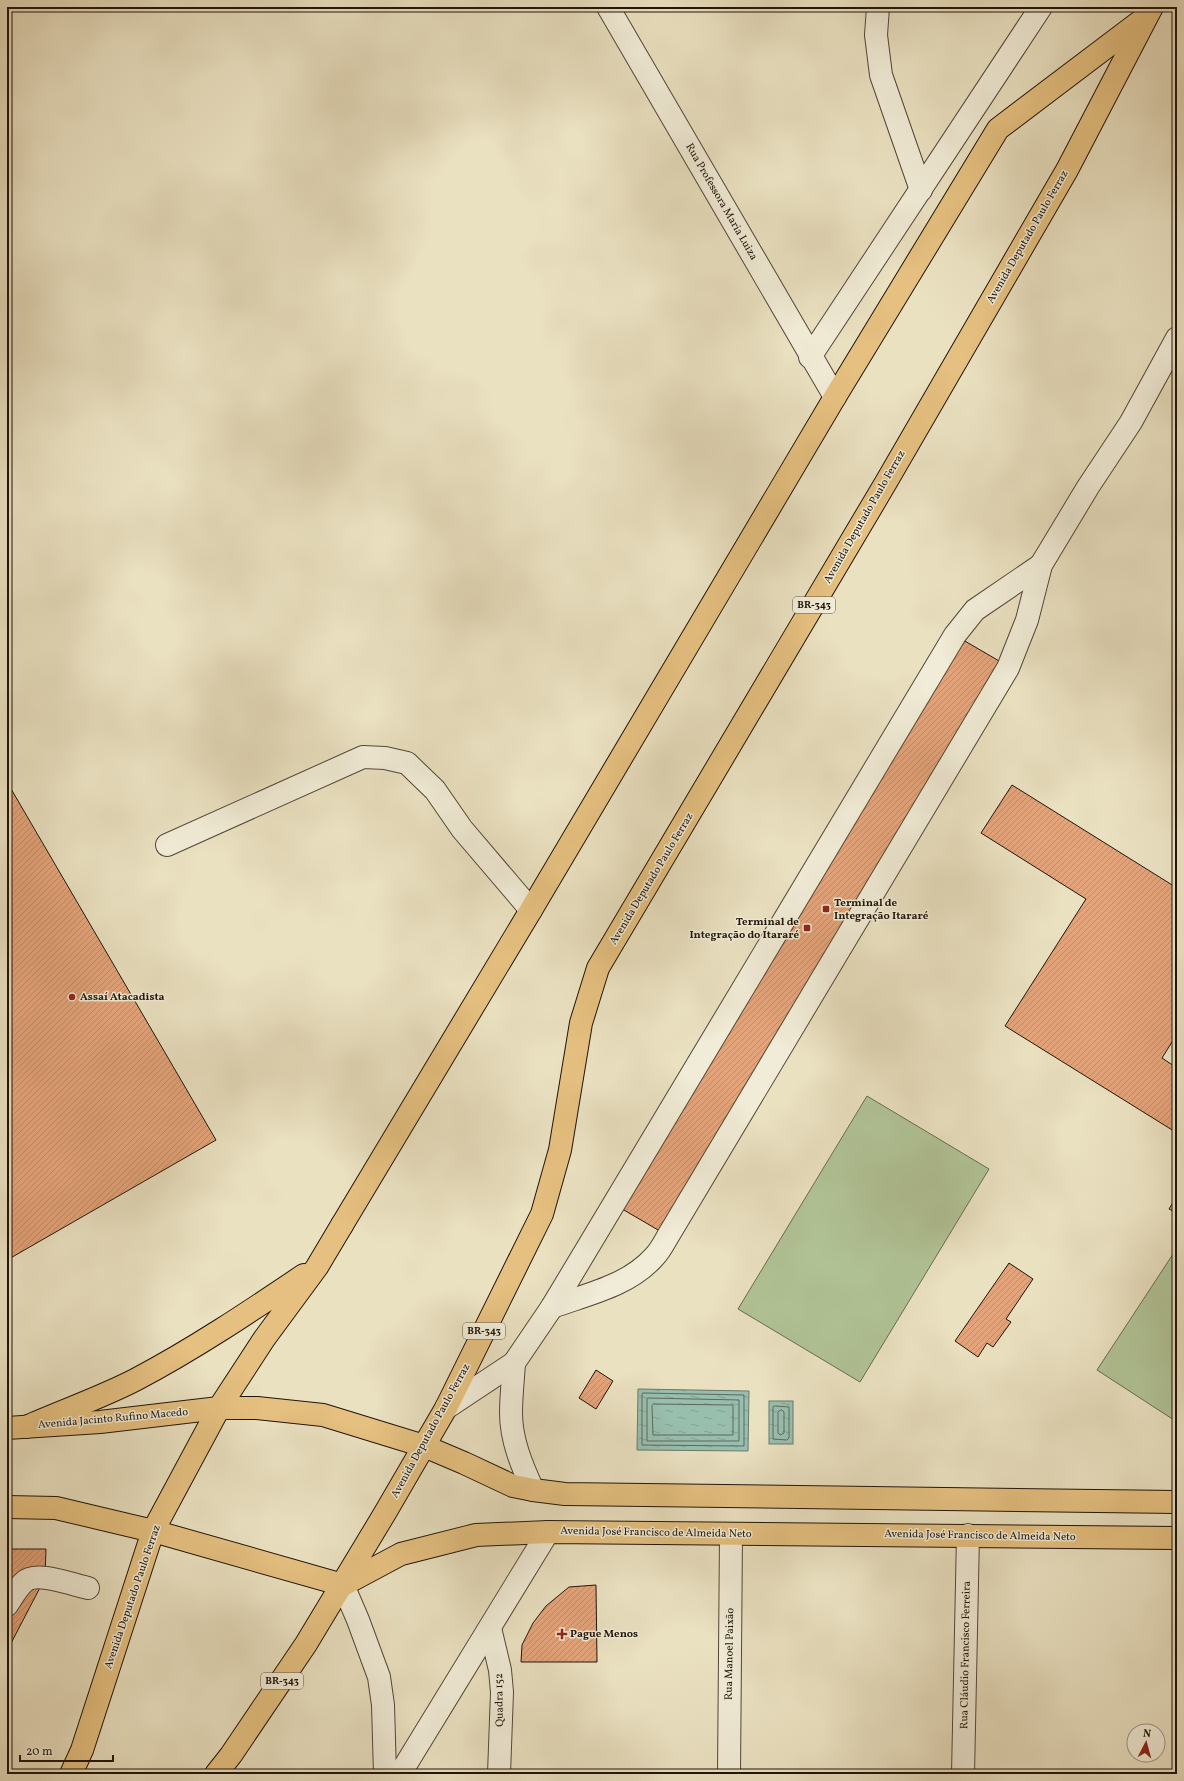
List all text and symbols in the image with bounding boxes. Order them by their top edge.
street label: Rua Professora Maria Luiza [681,141,761,264]
street label: Avenida Deputado Paulo Ferraz [984,167,1073,306]
street label: Avenida Deputado Paulo Ferraz [821,447,910,586]
road number: BR-343 [793,597,835,613]
street label: Avenida Deputado Paulo Ferraz [607,810,698,948]
place label: Terminal de Integração Itararé [834,896,929,924]
marker: Terminal de Integração Itararé [821,904,831,914]
place label: Terminal de Integração do Itararé [689,915,799,943]
marker: Terminal de Integração do Itararé [802,923,812,933]
place label: Assaí Atacadista [80,990,165,1005]
marker: Assaí Atacadista [67,992,77,1002]
road number: BR-343 [463,1323,505,1339]
street label: Avenida Deputado Paulo Ferraz [388,1361,475,1501]
street label: Avenida Jacinto Rufino Macedo [37,1405,189,1433]
street label: Avenida Deputado Paulo Ferraz [101,1522,165,1671]
street label: Avenida José Francisco de Almeida Neto [560,1524,752,1542]
street label: Avenida José Francisco de Almeida Neto [884,1527,1076,1545]
street label: Rua Cláudio Francisco Ferreira [957,1580,975,1729]
street label: Rua Manoel Paixão [722,1607,738,1700]
place label: Pague Menos [570,1627,638,1642]
marker: Pague Menos [557,1629,567,1639]
road number: BR-343 [261,1673,303,1689]
street label: Quadra 152 [492,1673,508,1727]
north arrow [1126,1723,1166,1763]
text: N [1142,1727,1152,1742]
scale bar [20,1737,113,1763]
text: 20 m [26,1744,53,1760]

